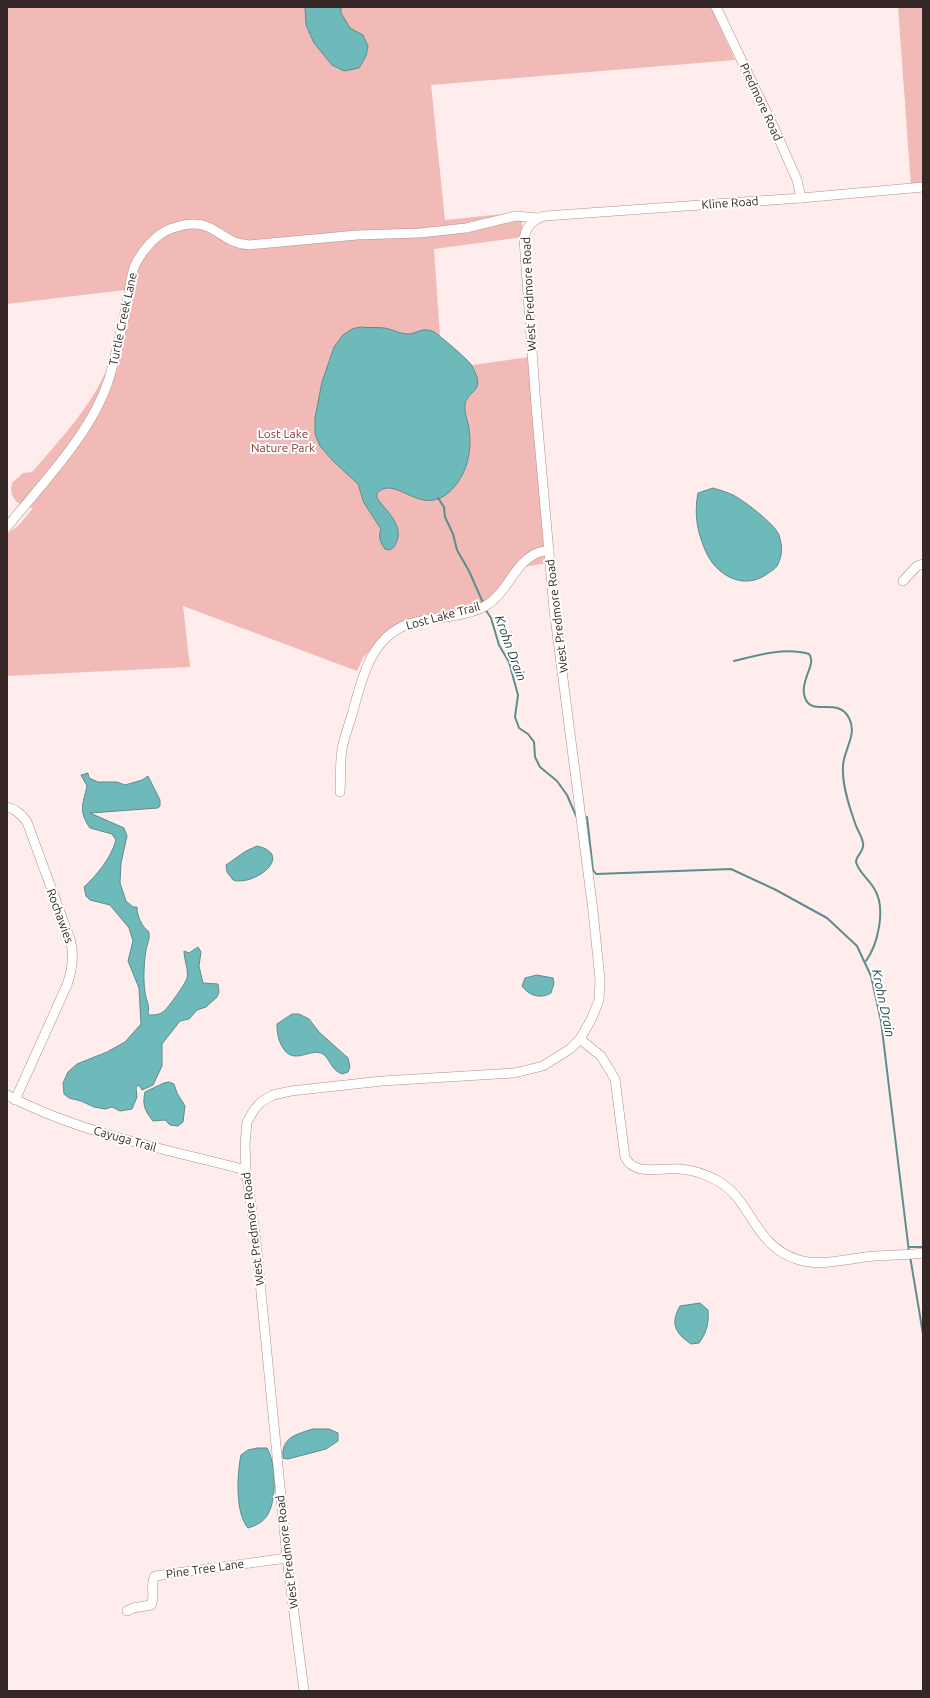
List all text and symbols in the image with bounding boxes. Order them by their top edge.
street label: Predmore Road [738,61,785,143]
street label: Kline Road [701,194,759,211]
street label: West Predmore Road [519,236,538,352]
street label: Turtle Creek Lane [106,271,139,367]
park label: Lost Lake Nature Park [251,427,315,454]
street label: West Predmore Road [543,558,570,674]
street label: Lost Lake Trail [404,599,481,632]
water label: Krohn Drain [493,613,529,683]
street label: Rochawies [45,887,76,945]
water label: Krohn Drain [870,968,898,1038]
street label: Cayuga Trail [92,1123,158,1154]
street label: West Predmore Road [239,1171,266,1287]
street label: West Predmore Road [273,1494,300,1610]
street label: Pine Tree Lane [165,1557,245,1580]

